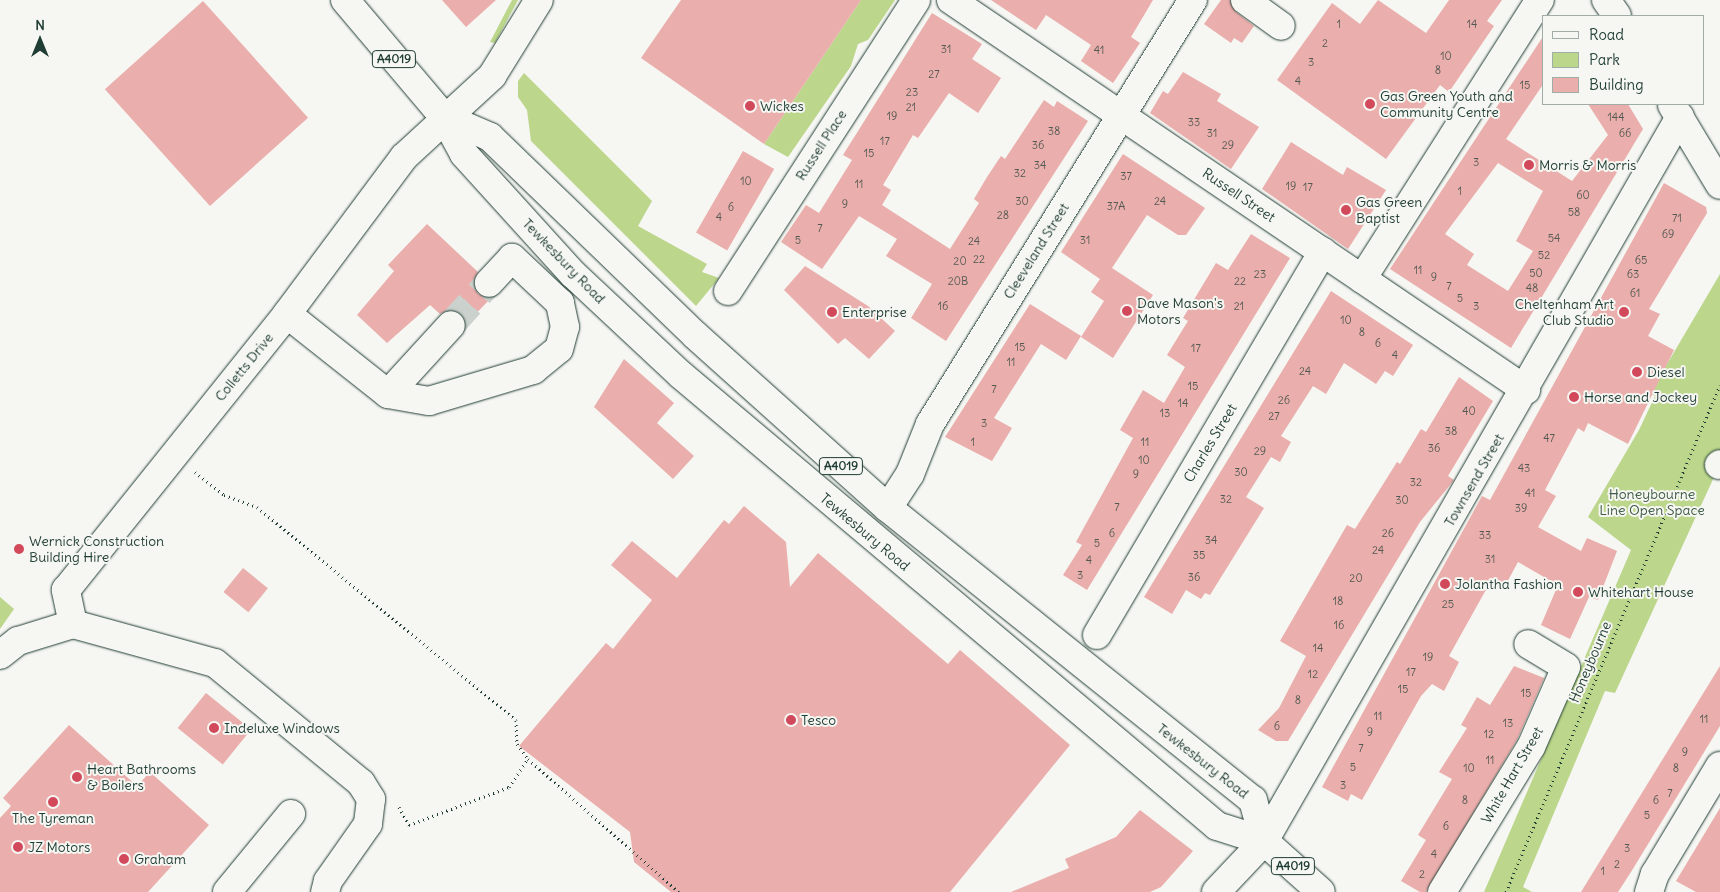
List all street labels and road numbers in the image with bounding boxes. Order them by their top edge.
road number: A4019 [372,50,416,68]
street label: Russell Place [792,107,850,183]
street label: Russell Street [1199,164,1279,226]
street label: Cleeveland Street [1000,200,1072,302]
street label: Tewkesbury Road [519,215,609,307]
street label: Colletts Drive [211,329,277,405]
street label: Charles Street [1180,401,1240,485]
street label: Townsend Street [1441,431,1507,529]
road number: A4019 [818,456,864,476]
street label: Tewkesbury Road [817,490,913,574]
street label: Honeybourne [1565,619,1615,705]
street label: Tewkesbury Road [1154,720,1252,802]
street label: White Hart Street [1478,724,1546,826]
road number: A4019 [1270,856,1316,876]

